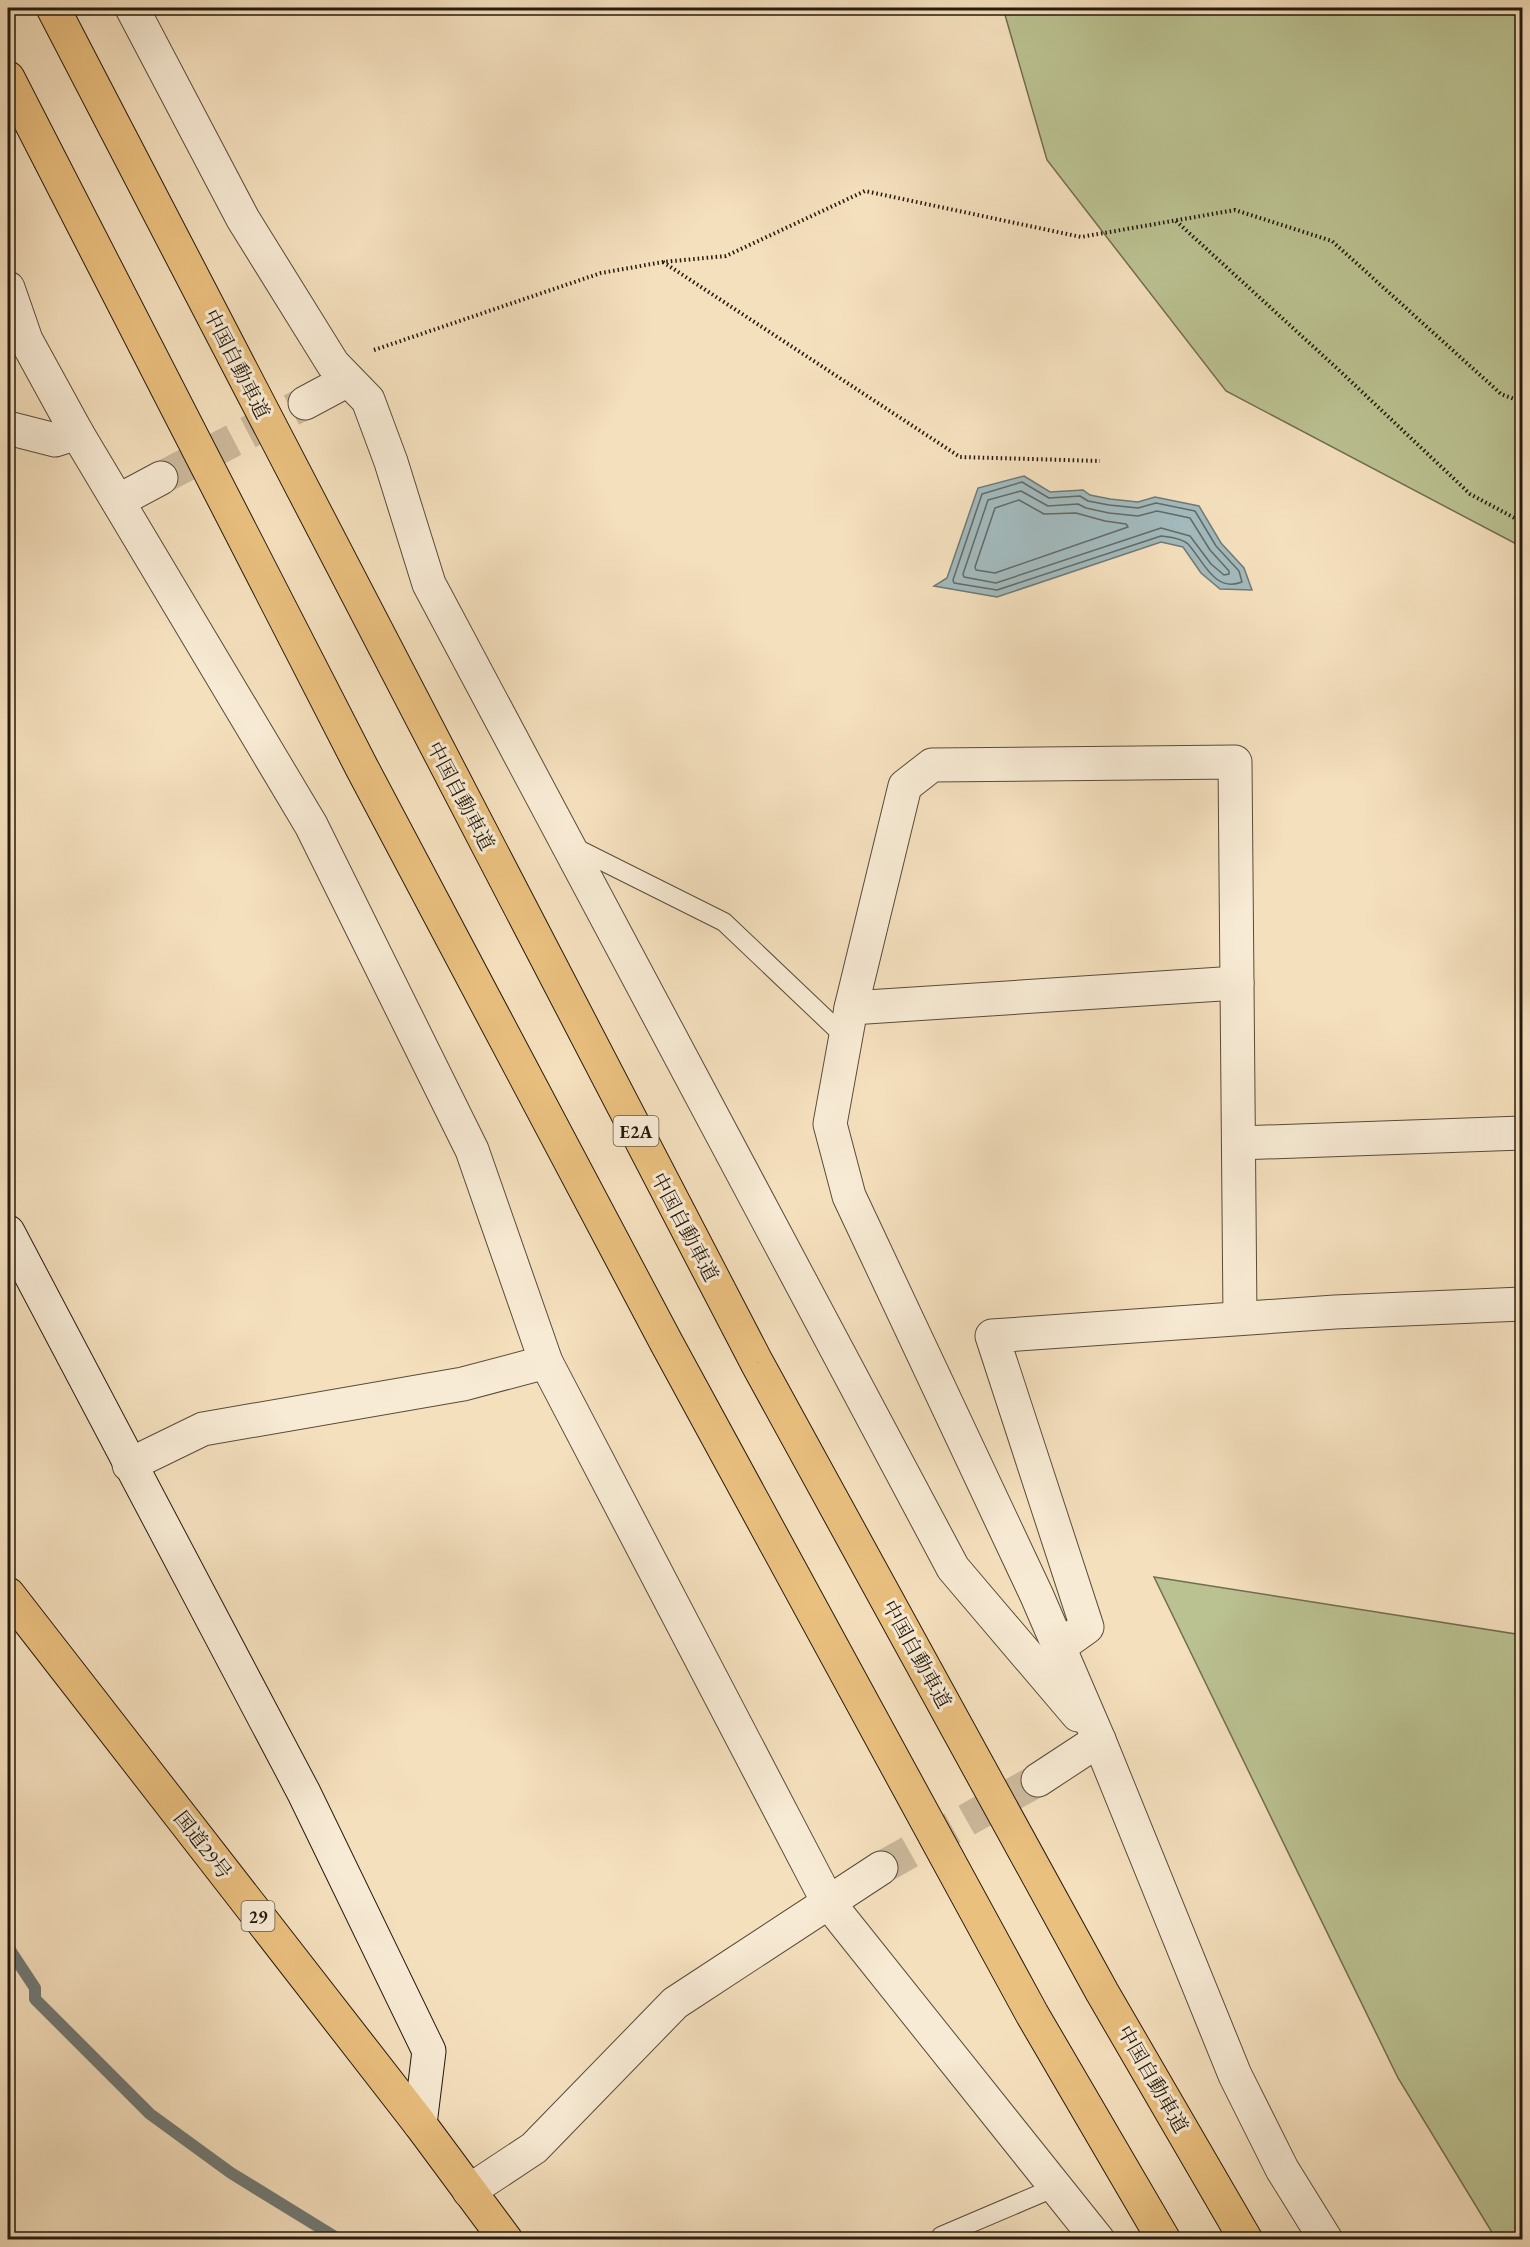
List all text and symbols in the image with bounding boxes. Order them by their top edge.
street label: 中国自動車道 [198,305,276,423]
street label: 中国自動車道 [421,737,501,855]
road number: E2A [614,1116,658,1146]
street label: 中国自動車道 [645,1168,725,1286]
street label: 中国自動車道 [877,1595,957,1713]
street label: 国道29号 [168,1806,238,1884]
road number: 29 [242,1901,274,1931]
street label: 中国自動車道 [1112,2021,1194,2137]

